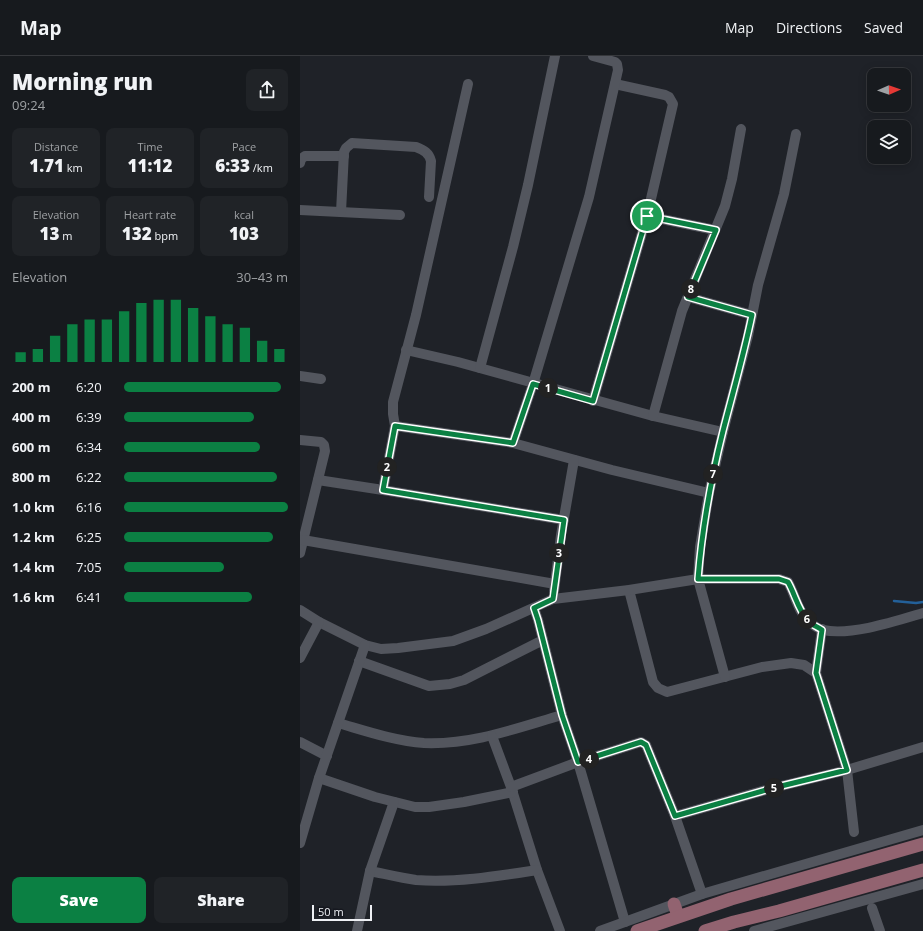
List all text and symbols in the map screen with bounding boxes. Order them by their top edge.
text: Map [20,15,61,41]
text: Map [725,18,754,37]
text: Directions [776,18,842,37]
text: Saved [864,18,903,37]
text: Morning run [12,66,153,96]
north arrow [867,68,911,112]
map controls [867,68,911,164]
button: share [246,69,288,111]
text: 09:24 [12,96,45,114]
button: layers [867,120,911,164]
text: Distance [34,139,78,154]
text: Time [137,139,163,154]
text: Pace [232,139,256,154]
text: 1.71 [29,154,64,177]
text: 11:12 [128,154,172,177]
text: 6:33 [215,154,250,177]
text: km [64,160,83,175]
text: /km [250,160,273,175]
pin [630,199,664,233]
icon: arrive [636,205,658,227]
text: Elevation [33,207,79,222]
text: Heart rate [124,207,176,222]
text: kcal [234,207,254,222]
text: 13 [40,222,59,245]
text: 132 [122,222,152,245]
text: 103 [229,222,259,245]
text: m [59,228,72,243]
text: bpm [152,228,178,243]
text: Elevation [12,268,67,286]
text: 30–43 m [236,268,288,286]
pin: 8 [681,279,701,299]
text: 8 [688,281,694,296]
text: 200 m [12,378,50,396]
text: 6:20 [76,378,102,396]
pin: 1 [538,378,558,398]
text: 1 [545,380,551,395]
text: 400 m [12,408,50,426]
text: 6:39 [76,408,102,426]
text: 600 m [12,438,50,456]
text: 6:34 [76,438,102,456]
pin: 2 [377,457,397,477]
text: 2 [384,459,390,474]
pin: 7 [703,464,723,484]
text: 7 [710,466,716,481]
text: 800 m [12,468,50,486]
text: 6:22 [76,468,102,486]
text: 1.0 km [12,498,55,516]
text: 6:16 [76,498,102,516]
text: 1.2 km [12,528,55,546]
text: 6:25 [76,528,102,546]
pin: 3 [549,543,569,563]
text: 3 [556,545,562,560]
text: 1.4 km [12,558,55,576]
text: 7:05 [76,558,102,576]
text: 1.6 km [12,588,55,606]
text: 6:41 [76,588,102,606]
pin: 6 [797,609,817,629]
text: 6 [804,611,810,626]
pin: 4 [579,749,599,769]
text: 4 [586,751,592,766]
pin: 5 [764,778,784,798]
text: 5 [771,780,777,795]
button: Save [12,877,146,923]
button: Share [154,877,288,923]
scale bar [312,903,372,922]
text: 50 m [318,904,344,919]

